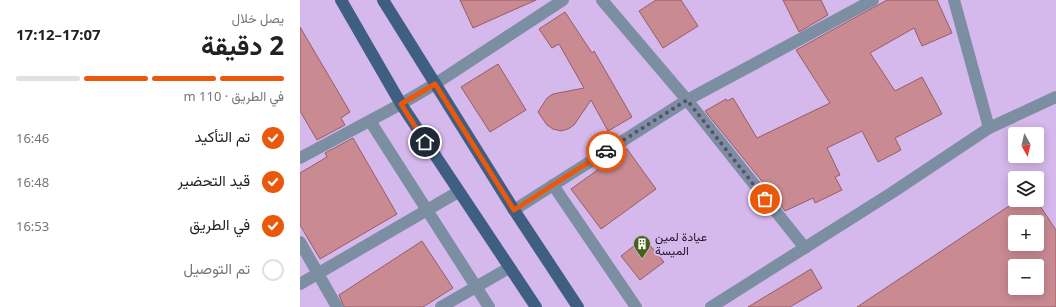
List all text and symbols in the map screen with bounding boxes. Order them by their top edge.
text: يصل خلال [232,9,284,27]
text: 17:07–17:12 [16,24,101,44]
text: 2 دقيقة [201,27,284,63]
text: في الطريق · 110 m [184,87,284,105]
pin [408,125,442,159]
text: تم التأكيد [194,126,250,146]
icon: check [262,127,284,149]
north arrow [1008,127,1044,163]
map controls [1008,127,1044,295]
text: 16:46 [16,129,49,147]
icon: home [414,131,436,153]
courier [586,131,626,171]
icon: car [595,140,617,162]
text: قيد التحضير [178,170,250,190]
icon: check [262,171,284,193]
button: layers [1008,171,1044,207]
text: 16:48 [16,173,49,191]
pin [748,182,782,216]
icon: bag [754,188,776,210]
text: في الطريق [190,214,250,234]
icon: check [262,215,284,237]
button: + [1008,215,1044,251]
text: 16:53 [16,217,49,235]
place label: عيادة لمين الميسة [655,228,707,259]
building icon: عيادة لمين الميسة [632,234,652,259]
text: تم التوصيل [184,258,250,278]
button: − [1008,259,1044,295]

